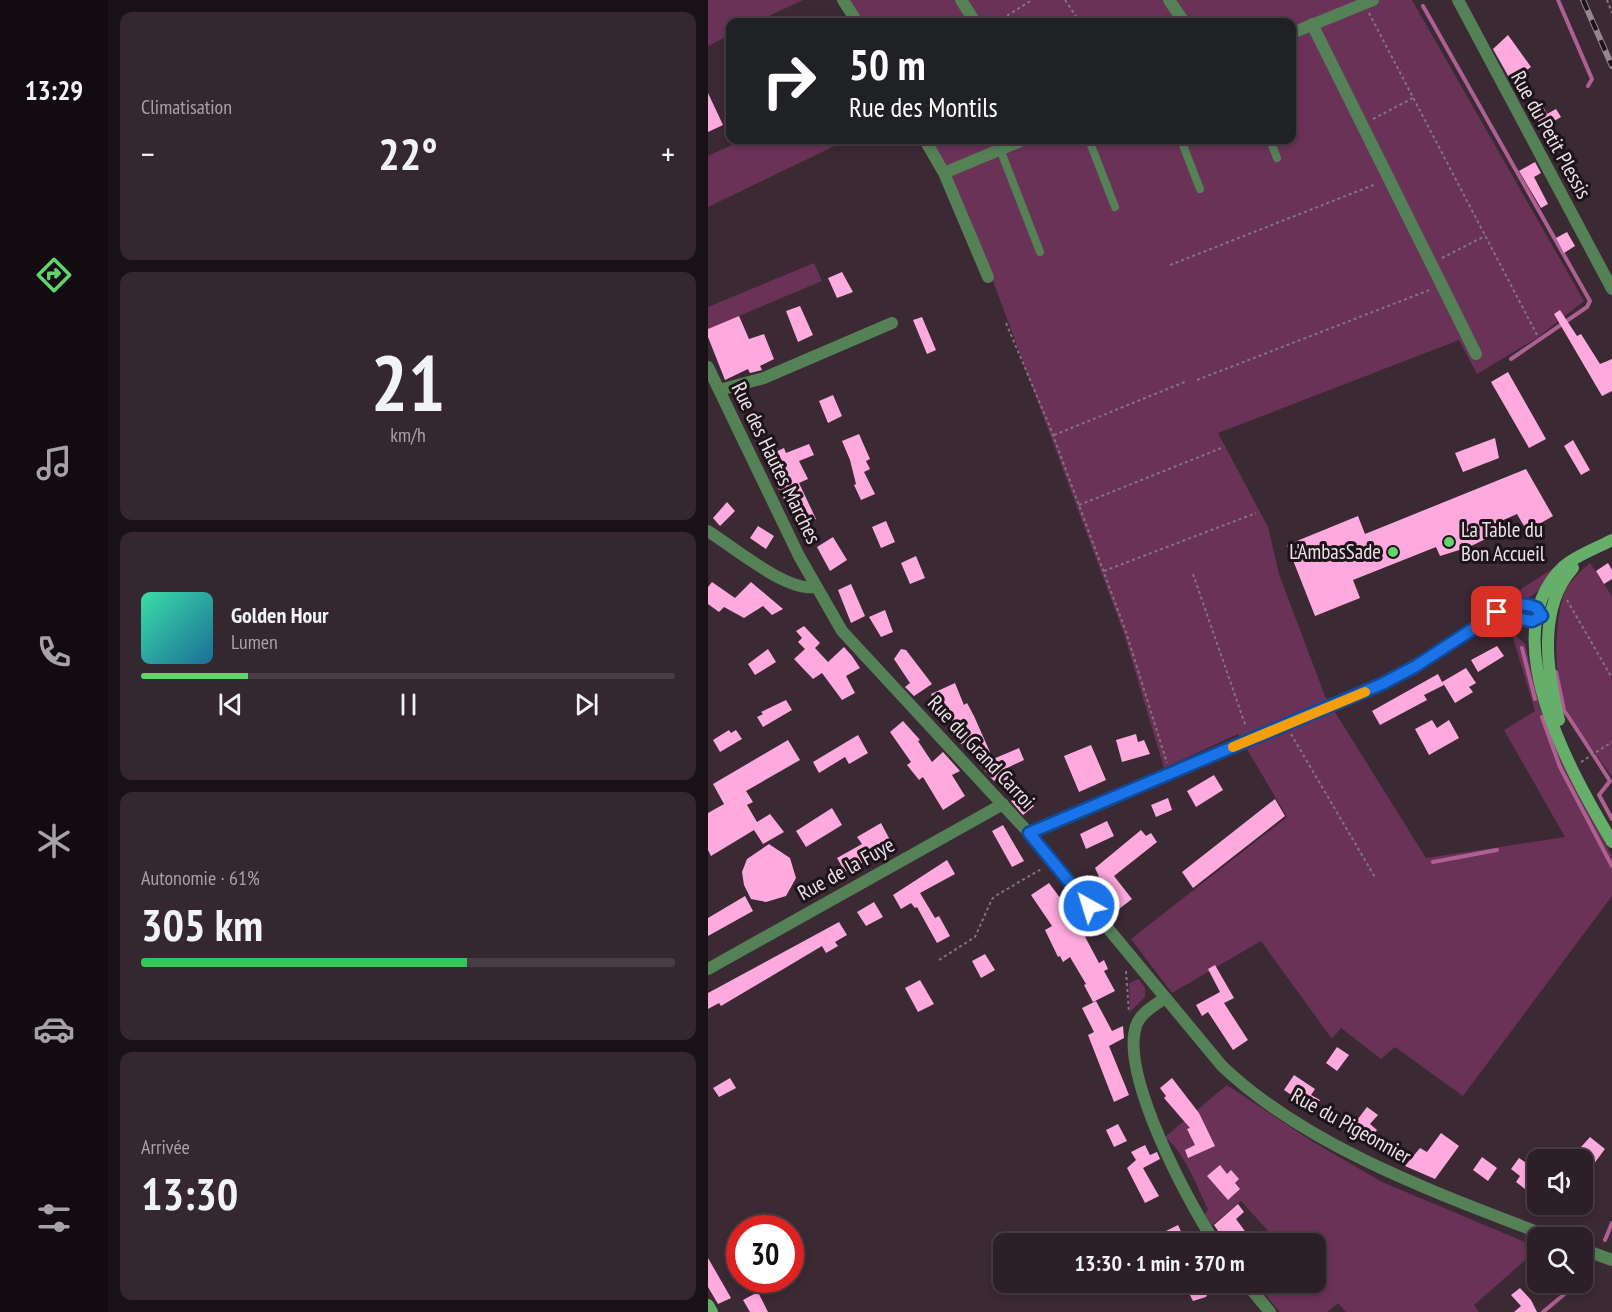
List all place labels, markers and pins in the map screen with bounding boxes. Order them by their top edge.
place label: La Table du Bon Accueil [1461,516,1545,567]
marker: La Table du Bon Accueil [1442,535,1456,549]
place label: L'AmbasSade [1289,538,1381,565]
marker: L'AmbasSade [1386,545,1400,559]
pin [1471,586,1522,637]

